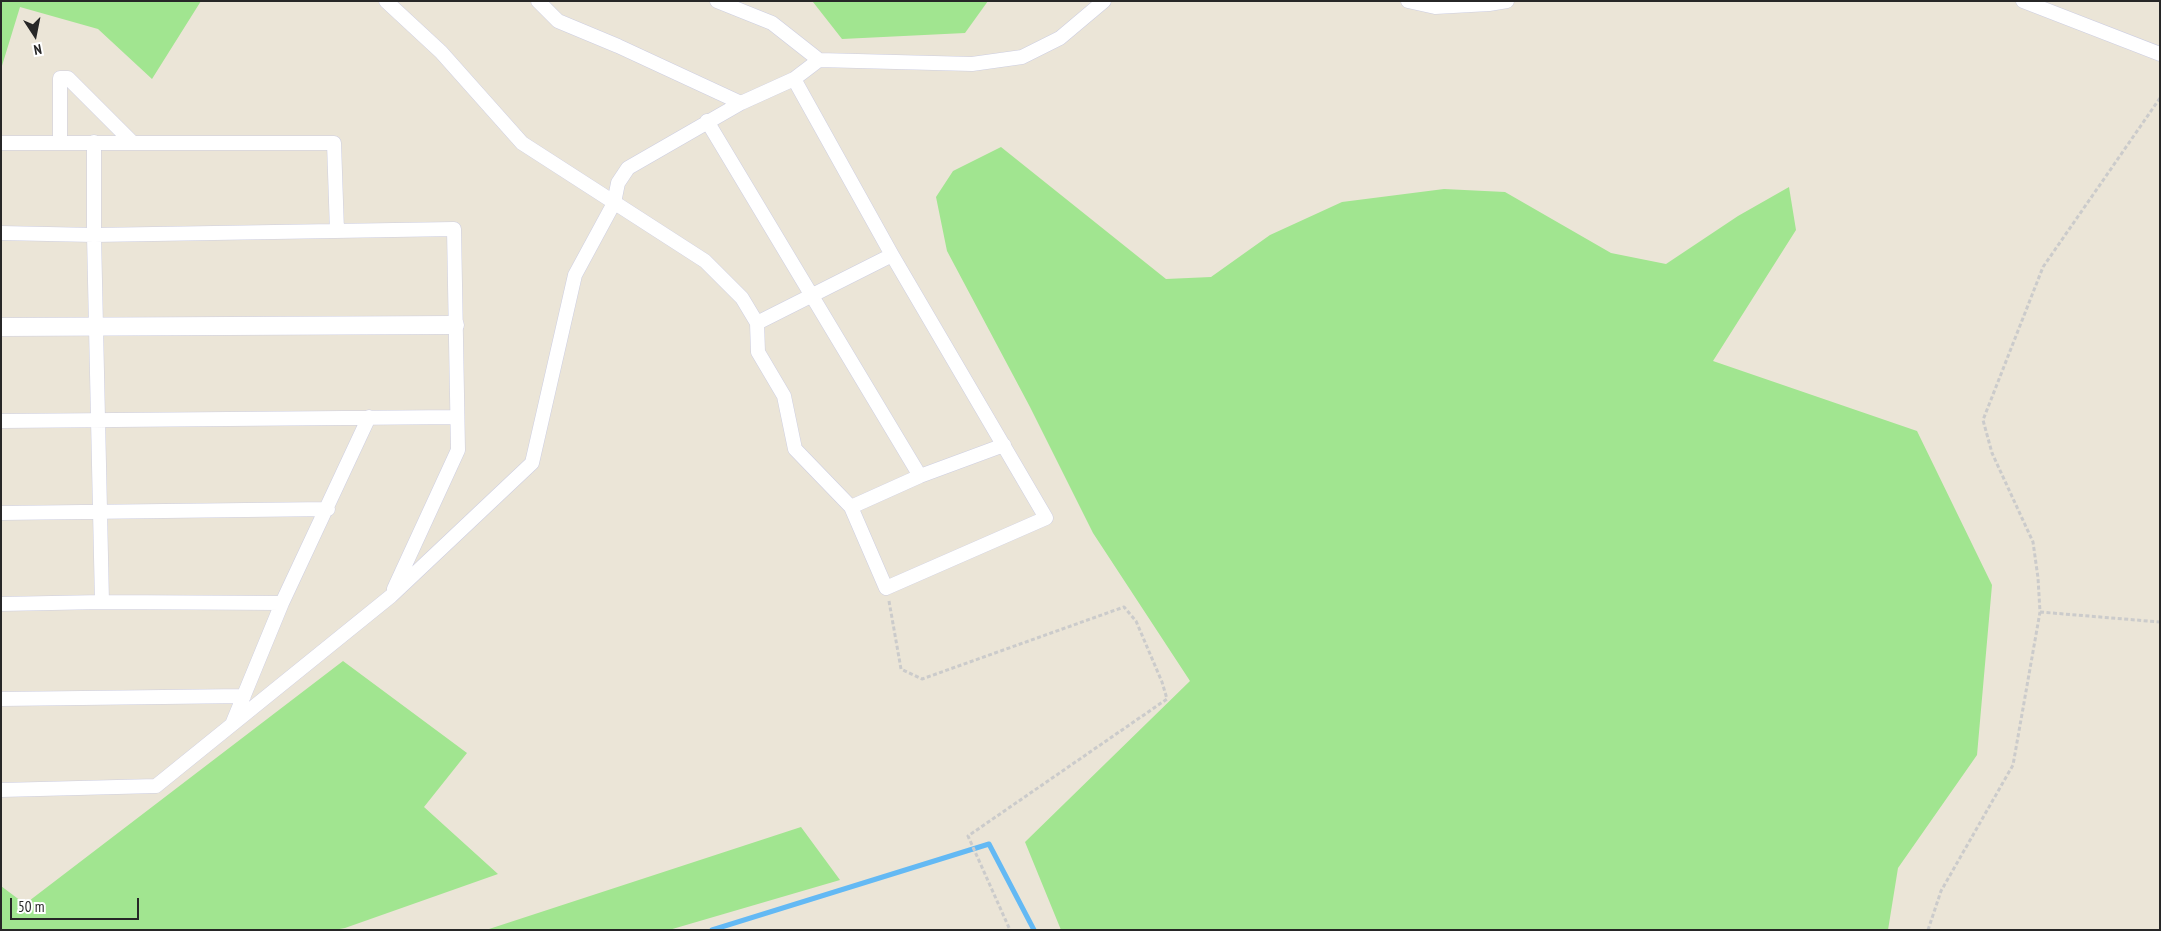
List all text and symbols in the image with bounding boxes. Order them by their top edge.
north arrow [10,10,60,60]
text: N [32,40,43,59]
scale bar [12,888,141,920]
text: 50 m [18,897,44,916]

